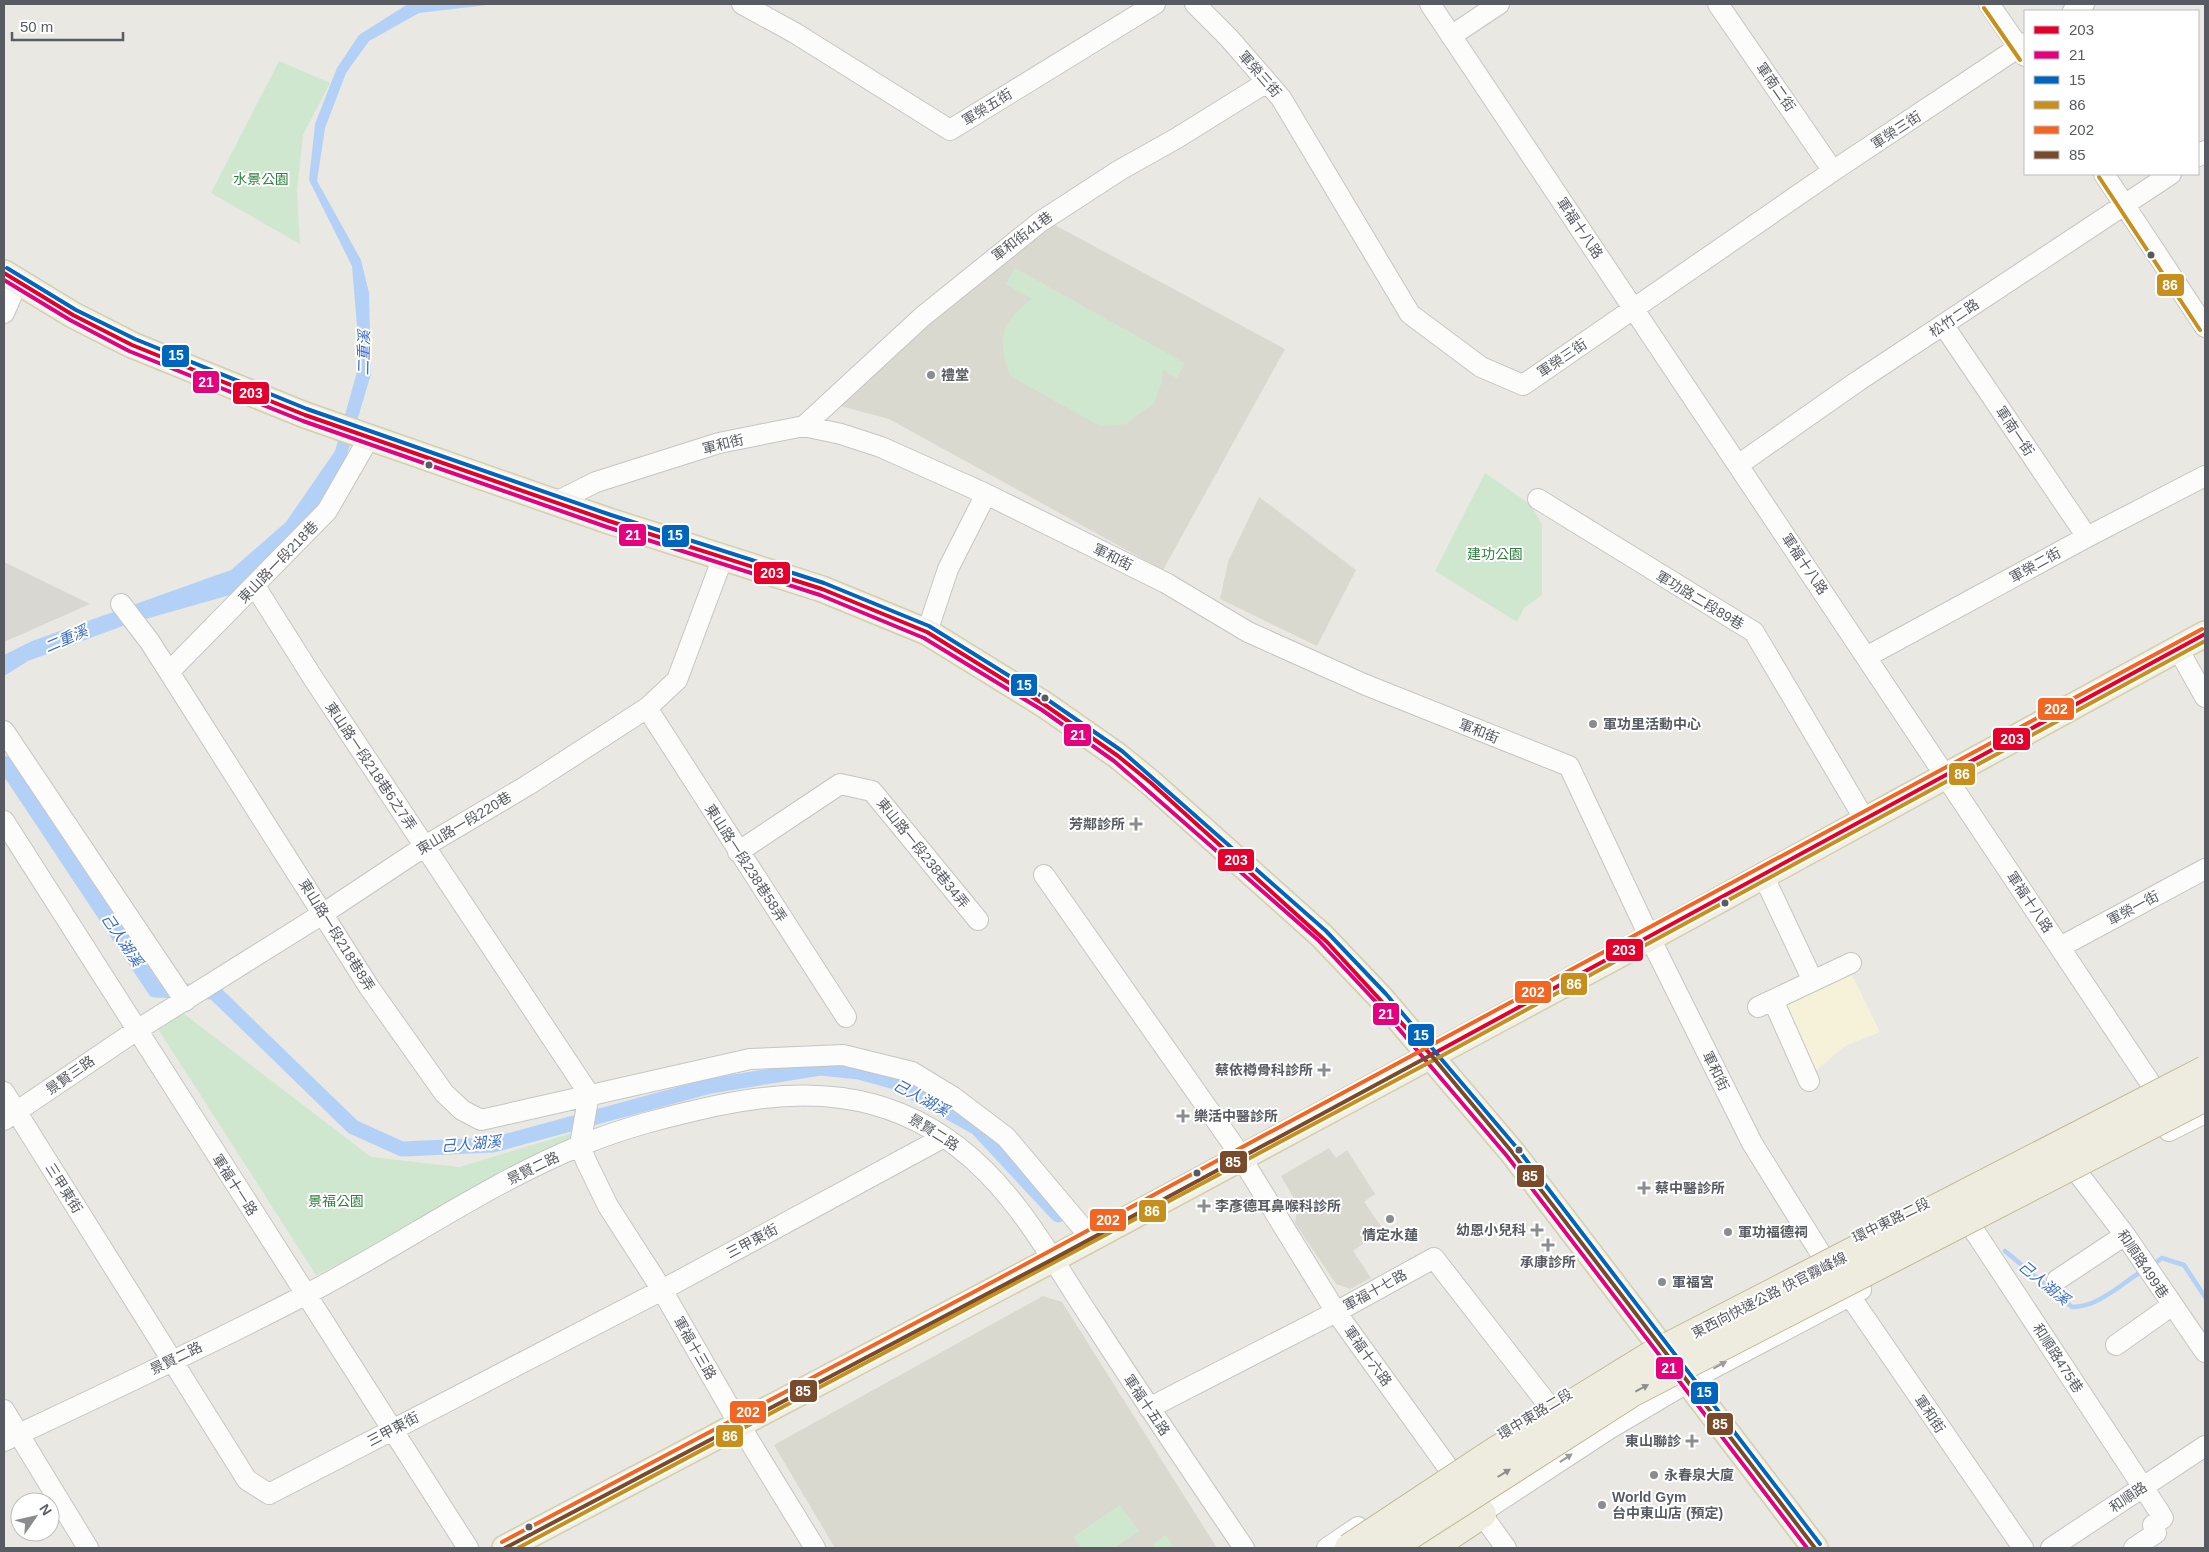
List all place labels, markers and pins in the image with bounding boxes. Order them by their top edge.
unlabelled marker [2146,250,2156,260]
place label: 禮堂 [941,367,969,383]
marker: 禮堂 [925,369,937,381]
unlabelled marker [424,460,434,470]
unlabelled marker [1040,693,1050,703]
place label: 軍功里活動中心 [1603,716,1701,732]
marker: 軍功里活動中心 [1587,718,1599,730]
place label: 芳鄰診所 [1069,816,1125,832]
marker: 芳鄰診所 [1129,817,1143,831]
unlabelled marker [1720,898,1730,908]
place label: 蔡依樽骨科診所 [1215,1062,1313,1078]
marker: 蔡依樽骨科診所 [1317,1063,1331,1077]
place label: 樂活中醫診所 [1194,1108,1278,1124]
marker: 樂活中醫診所 [1176,1109,1190,1123]
unlabelled marker [1514,1145,1524,1155]
unlabelled marker [1192,1168,1202,1178]
place label: 蔡中醫診所 [1655,1180,1725,1196]
marker: 蔡中醫診所 [1637,1181,1651,1195]
place label: 李彥德耳鼻喉科診所 [1215,1198,1341,1214]
marker: 李彥德耳鼻喉科診所 [1197,1199,1211,1213]
marker: 情定水蓮 [1384,1213,1396,1225]
place label: 幼恩小兒科 [1456,1222,1526,1238]
marker: 幼恩小兒科 [1530,1223,1544,1237]
place label: 軍功福德祠 [1738,1224,1808,1240]
marker: 軍功福德祠 [1722,1226,1734,1238]
place label: 情定水蓮 [1362,1227,1418,1243]
marker: 承康診所 [1541,1238,1555,1252]
place label: 承康診所 [1520,1254,1576,1270]
place label: 軍福宮 [1672,1274,1714,1290]
marker: 軍福宮 [1656,1276,1668,1288]
place label: 東山聯診 [1625,1433,1682,1449]
marker: 東山聯診 [1685,1434,1699,1448]
place label: 永春泉大廈 [1664,1467,1734,1483]
marker: 永春泉大廈 [1648,1469,1660,1481]
place label: World Gym 台中東山店 (預定) [1612,1489,1723,1521]
marker: World Gym 台中東山店 (預定) [1596,1499,1608,1511]
unlabelled marker [524,1522,534,1532]

